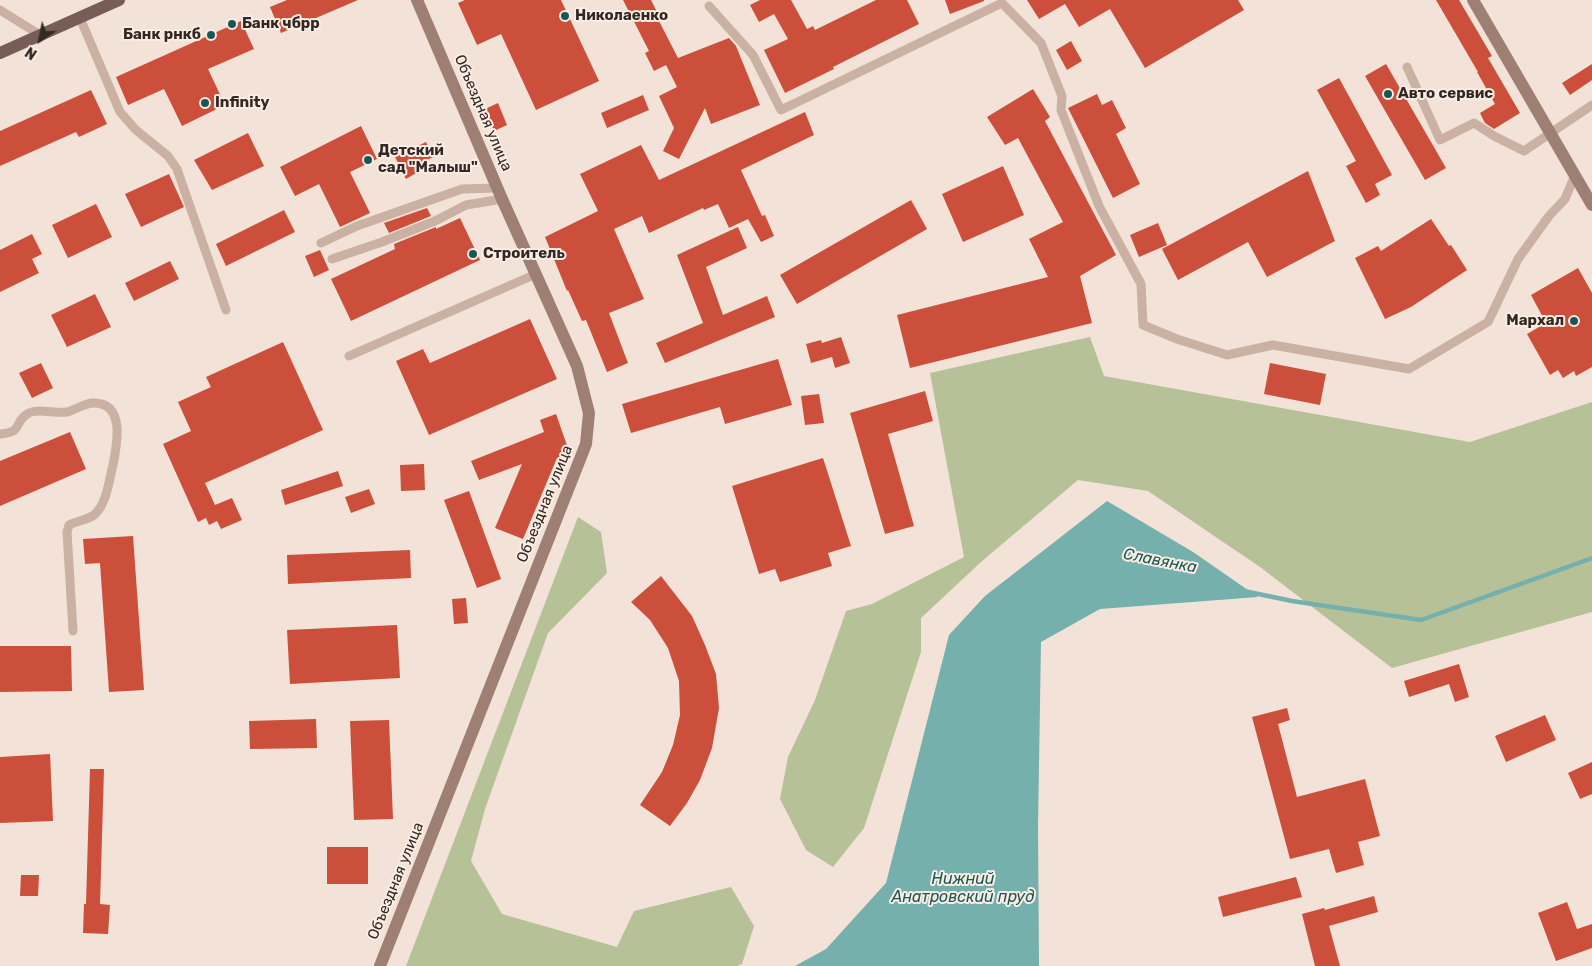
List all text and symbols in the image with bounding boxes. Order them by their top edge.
place label: Николаенко [575,7,668,25]
marker: Николаенко [559,10,571,22]
north arrow [15,15,65,65]
place label: Банк чбрр [242,15,320,33]
marker: Банк чбрр [226,18,238,30]
place label: Банк рнкб [123,26,201,44]
marker: Банк рнкб [205,29,217,41]
text: N [22,43,40,63]
street label: Объездная улица [450,52,516,174]
place label: Авто сервис [1398,85,1493,103]
marker: Авто сервис [1382,88,1394,100]
place label: Infinity [215,94,269,112]
marker: Infinity [199,97,211,109]
place label: Детский сад "Малыш" [378,142,478,177]
marker: Детский сад "Малыш" [362,154,374,166]
place label: Строитель [483,245,565,263]
marker: Строитель [467,248,479,260]
place label: Мархал [1506,312,1564,330]
marker: Мархал [1568,315,1580,327]
street label: Объездная улица [513,443,577,565]
water label: Славянка [1122,544,1198,578]
street label: Объездная улица [364,820,428,942]
water label: Нижний Анатровский пруд [891,869,1035,907]

